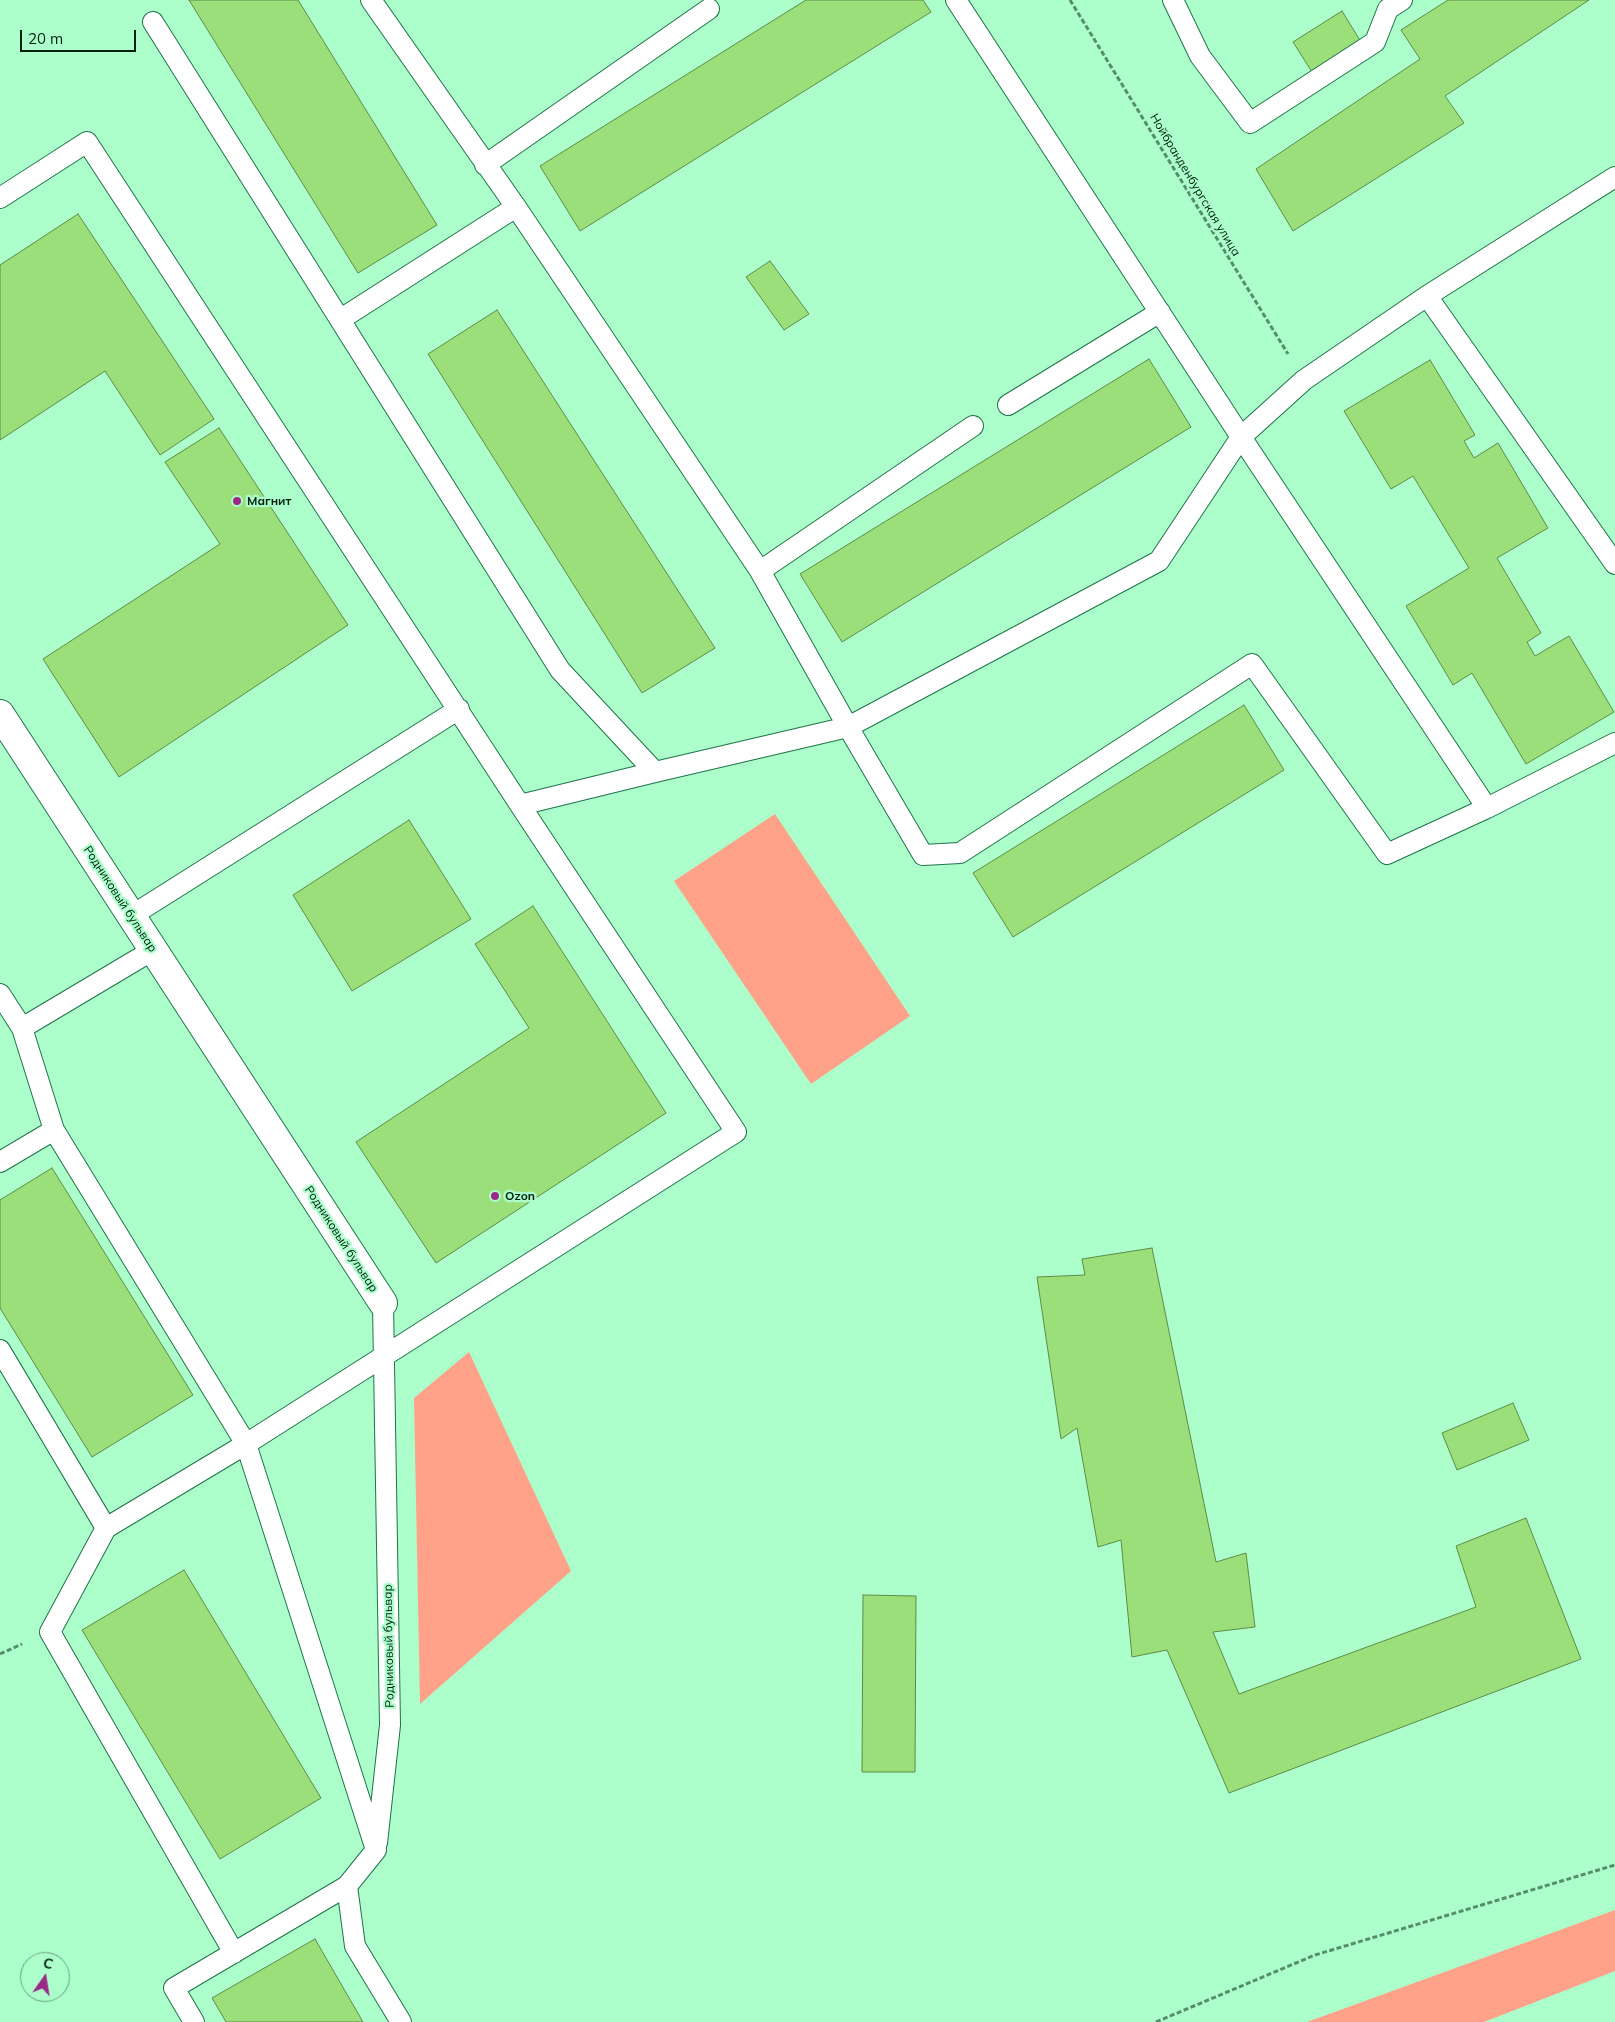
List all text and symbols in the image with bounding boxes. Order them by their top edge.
scale bar [22,20,139,52]
text: 20 m [28,29,63,48]
street label: Нойбранденбургская улица [1147,111,1243,259]
place label: Магнит [247,494,291,508]
marker: Магнит [231,495,243,507]
street label: Родниковый бульвар [80,843,160,955]
street label: Родниковый бульвар [301,1183,381,1295]
place label: Ozon [505,1189,535,1203]
marker: Ozon [489,1190,501,1202]
street label: Родниковый бульвар [381,1584,397,1708]
north arrow [20,1952,70,2002]
text: С [41,1954,55,1973]

